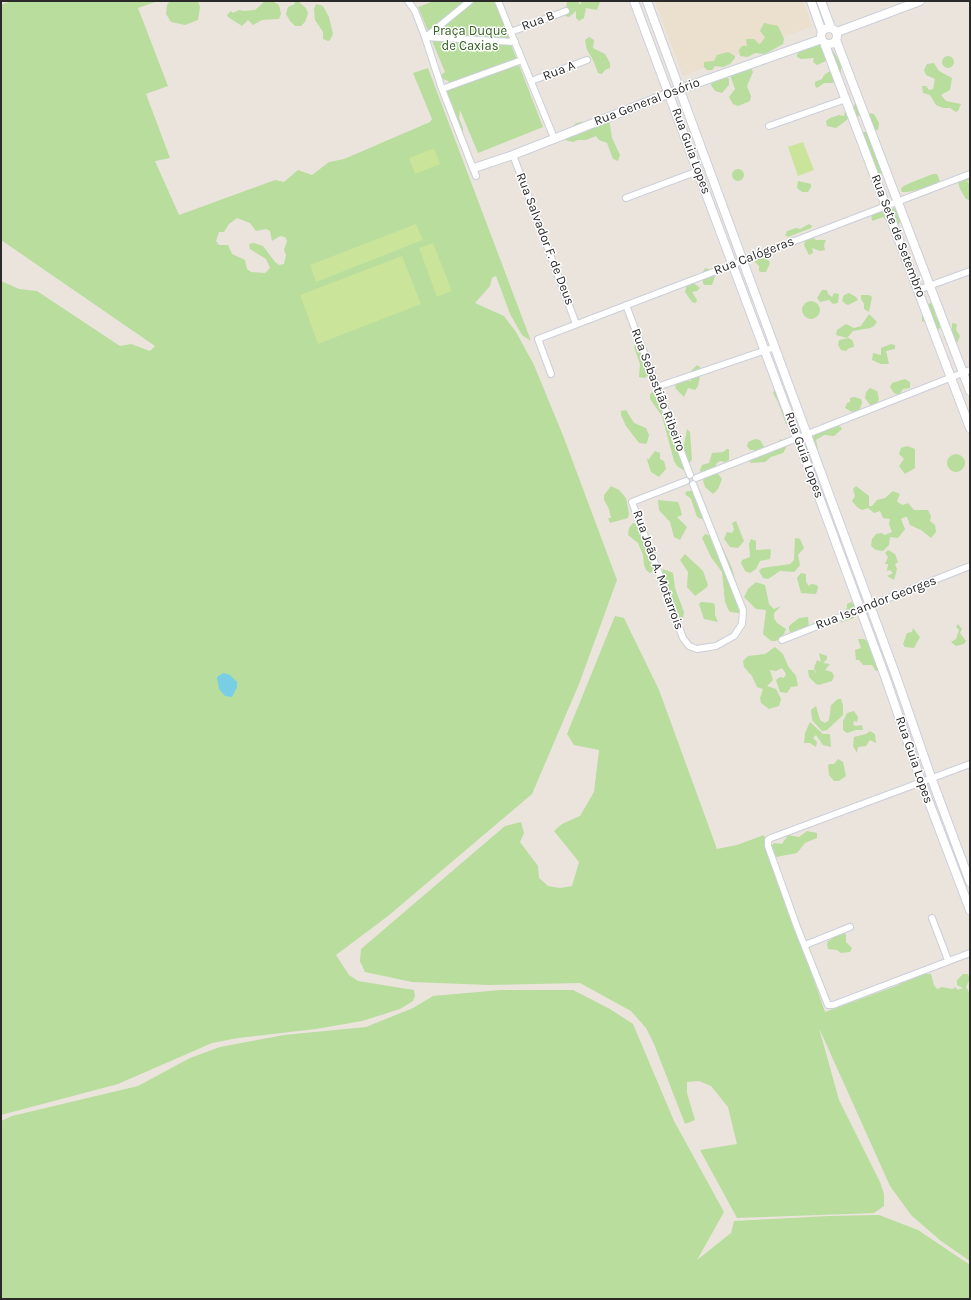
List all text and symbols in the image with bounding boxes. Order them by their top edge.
street label: Rua B [519,8,557,34]
park label: Praça Duque de Caxias [433,23,507,54]
street label: Rua A [541,58,577,84]
street label: Rua General Osório [592,75,702,129]
street label: Rua Guia Lopes [668,106,714,196]
street label: Rua Salvador F. de Deus [513,171,577,307]
street label: Rua Sete de Setembro [867,172,929,300]
street label: Rua Calógeras [712,234,796,278]
street label: Rua Sebastião Ribeiro [627,326,689,454]
street label: Rua Guia Lopes [781,410,827,500]
street label: Rua João A. Motarrois [629,508,687,632]
street label: Rua Iscandor Georges [813,573,939,633]
street label: Rua Guia Lopes [892,715,936,805]

